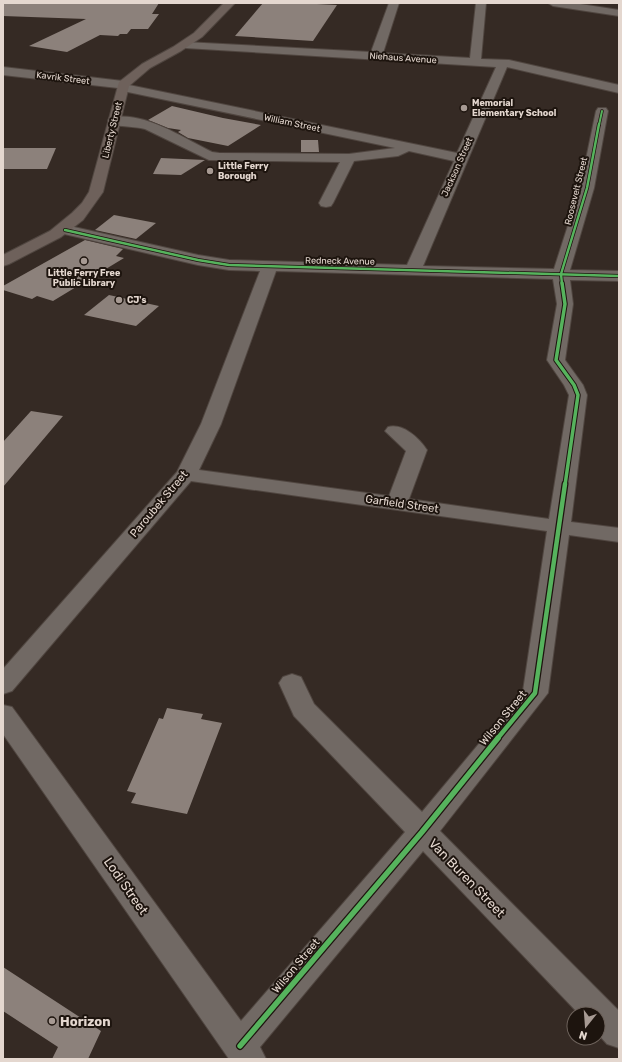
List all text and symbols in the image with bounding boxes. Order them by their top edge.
street label: Niehaus Avenue [369,51,437,65]
street label: Kavrik Street [36,70,91,86]
place label: Memorial Elementary School [472,98,557,118]
street label: Liberty Street [100,100,124,159]
marker: Memorial Elementary School [459,103,469,113]
street label: William Street [263,112,321,134]
street label: Jackson Street [439,135,475,198]
street label: Roosevelt Street [563,156,589,226]
place label: Little Ferry Borough [218,161,269,182]
marker: Little Ferry Borough [205,166,215,176]
street label: Redneck Avenue [305,255,375,267]
marker: Little Ferry Free Public Library [79,256,89,266]
place label: Little Ferry Free Public Library [48,268,121,288]
marker: CJ's [114,295,124,305]
place label: CJ's [127,295,146,305]
street label: Paroubek Street [127,468,191,540]
street label: Garfield Street [365,492,440,516]
street label: Wilson Street [477,687,530,748]
street label: Van Buren Street [426,836,508,920]
street label: Lodi Street [101,855,151,917]
street label: Wilson Street [269,936,323,996]
north arrow [566,1006,606,1046]
place label: Horizon [60,1014,111,1029]
marker: Horizon [47,1016,57,1026]
text: N [577,1028,589,1042]

